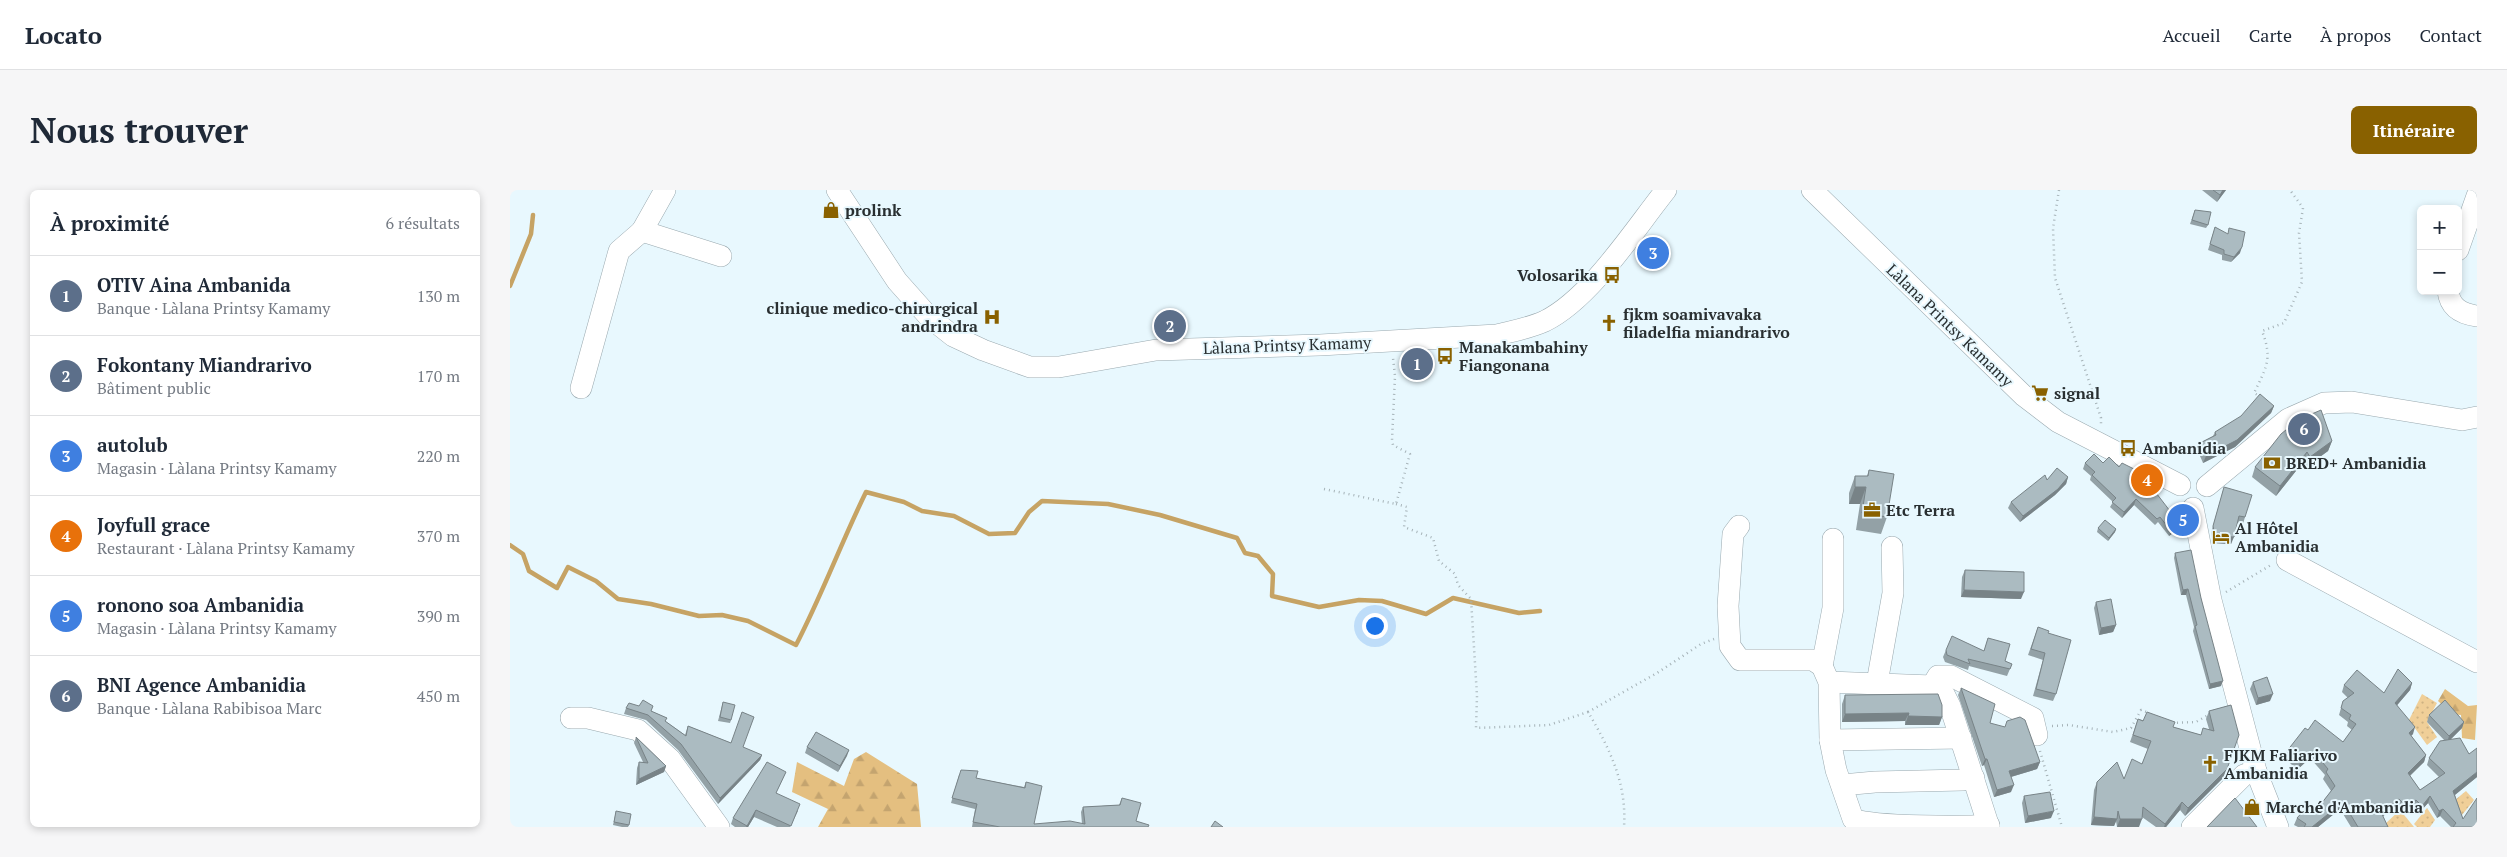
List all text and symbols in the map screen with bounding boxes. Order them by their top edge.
text: Locato [25,19,102,51]
text: Accueil [2162,23,2221,47]
text: Carte [2249,23,2292,47]
text: À propos [2320,23,2391,47]
text: Contact [2419,23,2482,47]
button: Itinéraire [2351,106,2477,154]
text: Nous trouver [30,107,248,153]
place label: prolink [845,199,902,221]
shop icon: prolink [821,200,841,220]
map controls [2417,205,2462,295]
button: + [2417,205,2462,250]
text: À proximité [50,209,170,237]
text: 6 résultats [386,212,460,234]
pin: 3 [1637,234,1669,272]
button: − [2417,250,2462,295]
street label: Làlana Printsy Kamamy [1882,259,2019,392]
place label: Volosarika [1517,264,1598,286]
bus stop icon: Volosarika [1602,265,1622,285]
text: OTIV Aina Ambanida [97,272,291,297]
text: 1 [61,285,71,307]
text: 130 m [417,285,460,307]
text: Banque · Làlana Printsy Kamamy [97,297,330,319]
place label: clinique medico-chirurgical andrindra [766,297,978,337]
place label: fjkm soamivavaka filadelfia miandrarivo [1623,303,1790,343]
hospital icon: clinique medico-chirurgical andrindra [982,307,1002,327]
pin: 2 [1154,307,1186,345]
church icon: fjkm soamivavaka filadelfia miandrarivo [1599,313,1619,333]
street label: Làlana Printsy Kamamy [1203,331,1372,359]
place label: Manakambahiny Fiangonana [1459,336,1588,376]
pin: 1 [1401,345,1433,383]
bus stop icon: Manakambahiny Fiangonana [1435,346,1455,366]
text: Fokontany Miandrarivo [97,352,312,377]
text: 2 [61,365,71,387]
text: 170 m [417,365,460,387]
text: Bâtiment public [97,377,211,399]
place label: signal [2054,382,2100,404]
supermarket icon: signal [2030,383,2050,403]
pin: 6 [2288,410,2320,448]
text: autolub [97,432,168,457]
place label: Ambanidia [2142,437,2226,459]
bus stop icon: Ambanidia [2118,438,2138,458]
text: 3 [61,445,71,467]
text: 220 m [417,445,460,467]
place label: BRED+ Ambanidia [2286,452,2426,474]
bank icon: BRED+ Ambanidia [2262,453,2282,473]
text: Magasin · Làlana Printsy Kamamy [97,457,337,479]
pin: 4 [2131,461,2163,499]
place label: Etc Terra [1886,499,1955,521]
office icon: Etc Terra [1862,500,1882,520]
pin: 5 [2167,501,2199,539]
text: Joyfull grace [97,512,210,537]
place label: Al Hôtel Ambanidia [2235,517,2319,557]
text: 4 [61,525,71,547]
text: 370 m [417,525,460,547]
hotel icon: Al Hôtel Ambanidia [2211,527,2231,547]
text: Restaurant · Làlana Printsy Kamamy [97,537,355,559]
text: ronono soa Ambanidia [97,592,304,617]
text: 5 [61,605,71,627]
text: 390 m [417,605,460,627]
your location [1362,613,1388,639]
text: Magasin · Làlana Printsy Kamamy [97,617,337,639]
text: BNI Agence Ambanidia [97,672,306,697]
text: 6 [61,685,71,707]
text: 450 m [417,685,460,707]
text: Banque · Làlana Rabibisoa Marc [97,697,322,719]
place label: FJKM Faliarivo Ambanidia [2224,744,2338,784]
church icon: FJKM Faliarivo Ambanidia [2200,754,2220,774]
place label: Marché d'Ambanidia [2266,796,2423,818]
shop icon: Marché d'Ambanidia [2242,797,2262,817]

